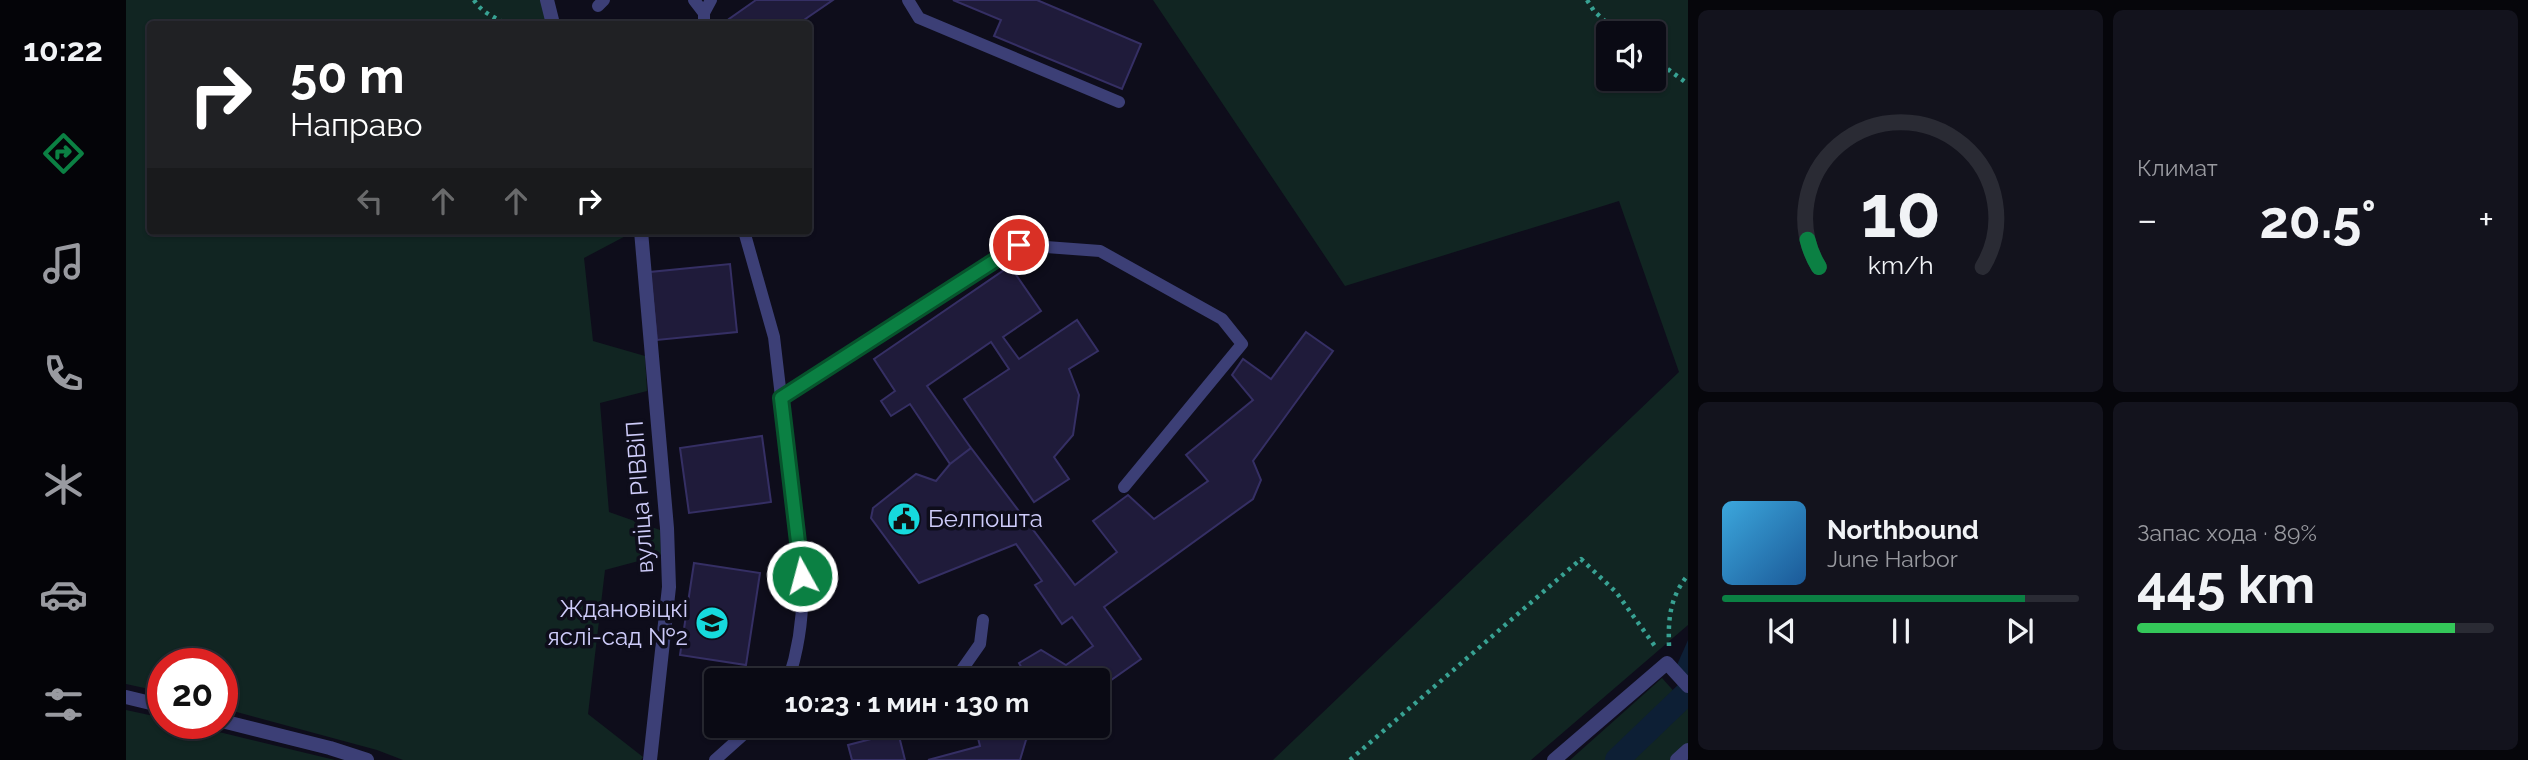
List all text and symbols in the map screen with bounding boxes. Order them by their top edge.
map controls [1596,21,1666,91]
button: sound [1596,21,1666,91]
text: 10:22 [23,31,103,68]
text: 50 m [290,47,405,104]
icon: right [175,49,266,140]
text: Направо [290,106,422,143]
icon: directions [39,129,88,178]
text: Климат [2137,154,2218,181]
text: 10 [1860,169,1941,254]
icon: left [351,182,389,220]
icon: ahead [424,182,462,220]
icon: ahead [497,182,535,220]
icon: right [570,182,608,220]
text: 20.5° [2260,189,2376,250]
text: − [2137,197,2157,242]
text: + [2478,197,2494,242]
pin [989,215,1049,275]
icon: arrive [1000,226,1038,264]
icon: music [39,239,88,288]
text: km/h [1868,250,1933,280]
icon: phone [39,349,88,398]
street label: вуліца РІВВіП [620,420,659,574]
icon: climate [39,460,88,509]
public building icon: Белпошта [885,500,923,538]
place label: Белпошта [928,504,1043,533]
text: Northbound [1827,515,1979,545]
text: Запас хода · 89% [2137,519,2317,546]
position arrow [765,539,839,613]
text: June Harbor [1827,545,1958,572]
text: 445 km [2137,554,2315,615]
icon: car [39,570,88,619]
place label: Ждановіцкі яслі-сад №2 [547,594,688,651]
school or university icon: Ждановіцкі яслі-сад №2 [693,604,731,642]
icon: previous [1763,612,1801,650]
icon: pause [1882,612,1920,650]
icon: next [2001,612,2039,650]
speed limit sign: 20 [147,648,238,739]
icon: filters [39,680,88,729]
text: 10:23 · 1 мин · 130 m [785,688,1029,718]

